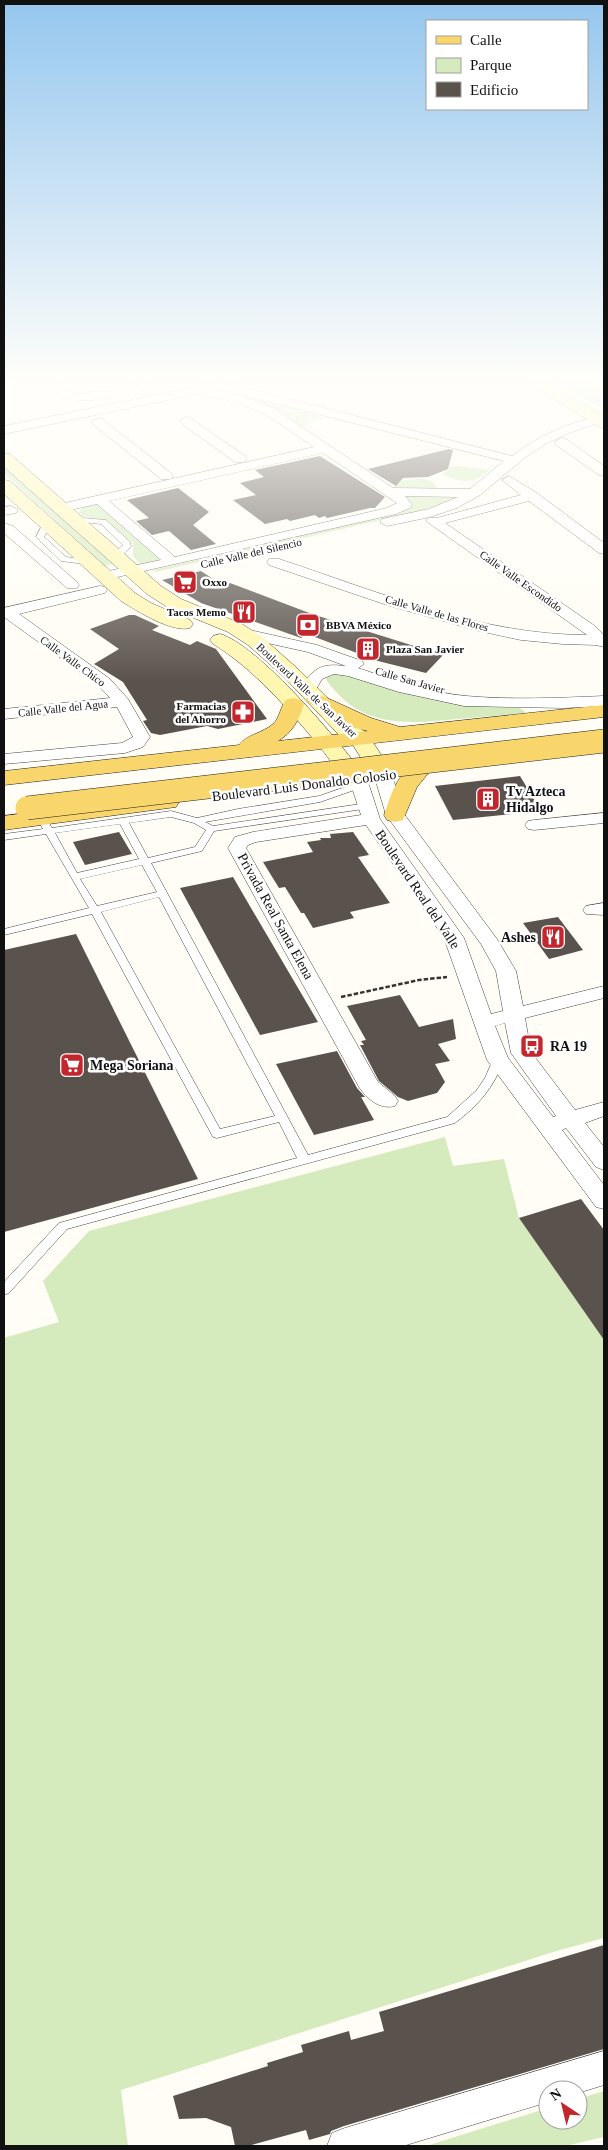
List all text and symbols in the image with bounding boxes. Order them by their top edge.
legend [426,20,588,110]
text: Calle [470,32,502,48]
text: Parque [470,57,512,73]
text: Edificio [470,82,518,98]
street label: Calle Valle del Silencio [199,535,303,570]
street label: Calle Valle Escondido [478,548,565,614]
supermarket icon: Oxxo [172,569,198,595]
place label: Oxxo [202,576,228,588]
street label: Calle Valle de las Flores [384,593,490,633]
restaurant icon: Tacos Memo [231,599,257,625]
place label: Tacos Memo [167,606,226,618]
bank icon: BBVA México [295,612,321,638]
place label: BBVA México [326,619,392,631]
street label: Calle Valle Chico [38,633,108,689]
building icon: Plaza San Javier [355,636,381,662]
street label: Boulevard Valle de San Javier [255,640,360,740]
place label: Plaza San Javier [386,643,464,655]
street label: Calle San Javier [374,664,446,696]
street label: Calle Valle del Agua [17,697,109,719]
pharmacy icon: Farmacias del Ahorro [230,699,256,725]
place label: Farmacias del Ahorro [175,700,227,725]
street label: Boulevard Luis Donaldo Colosio [211,767,397,804]
place label: Tv Azteca Hidalgo [506,784,565,815]
building icon: Tv Azteca Hidalgo [475,786,501,812]
street label: Boulevard Real del Valle [372,827,463,952]
street label: Privada Real Santa Elena [235,851,317,983]
restaurant icon: Ashes [540,924,566,950]
place label: Ashes [501,930,537,945]
bus stop icon: RA 19 [519,1033,545,1059]
place label: RA 19 [550,1039,587,1054]
supermarket icon: Mega Soriana [59,1052,85,1078]
place label: Mega Soriana [90,1058,174,1073]
north arrow [538,2080,588,2130]
text: N [547,2086,564,2104]

